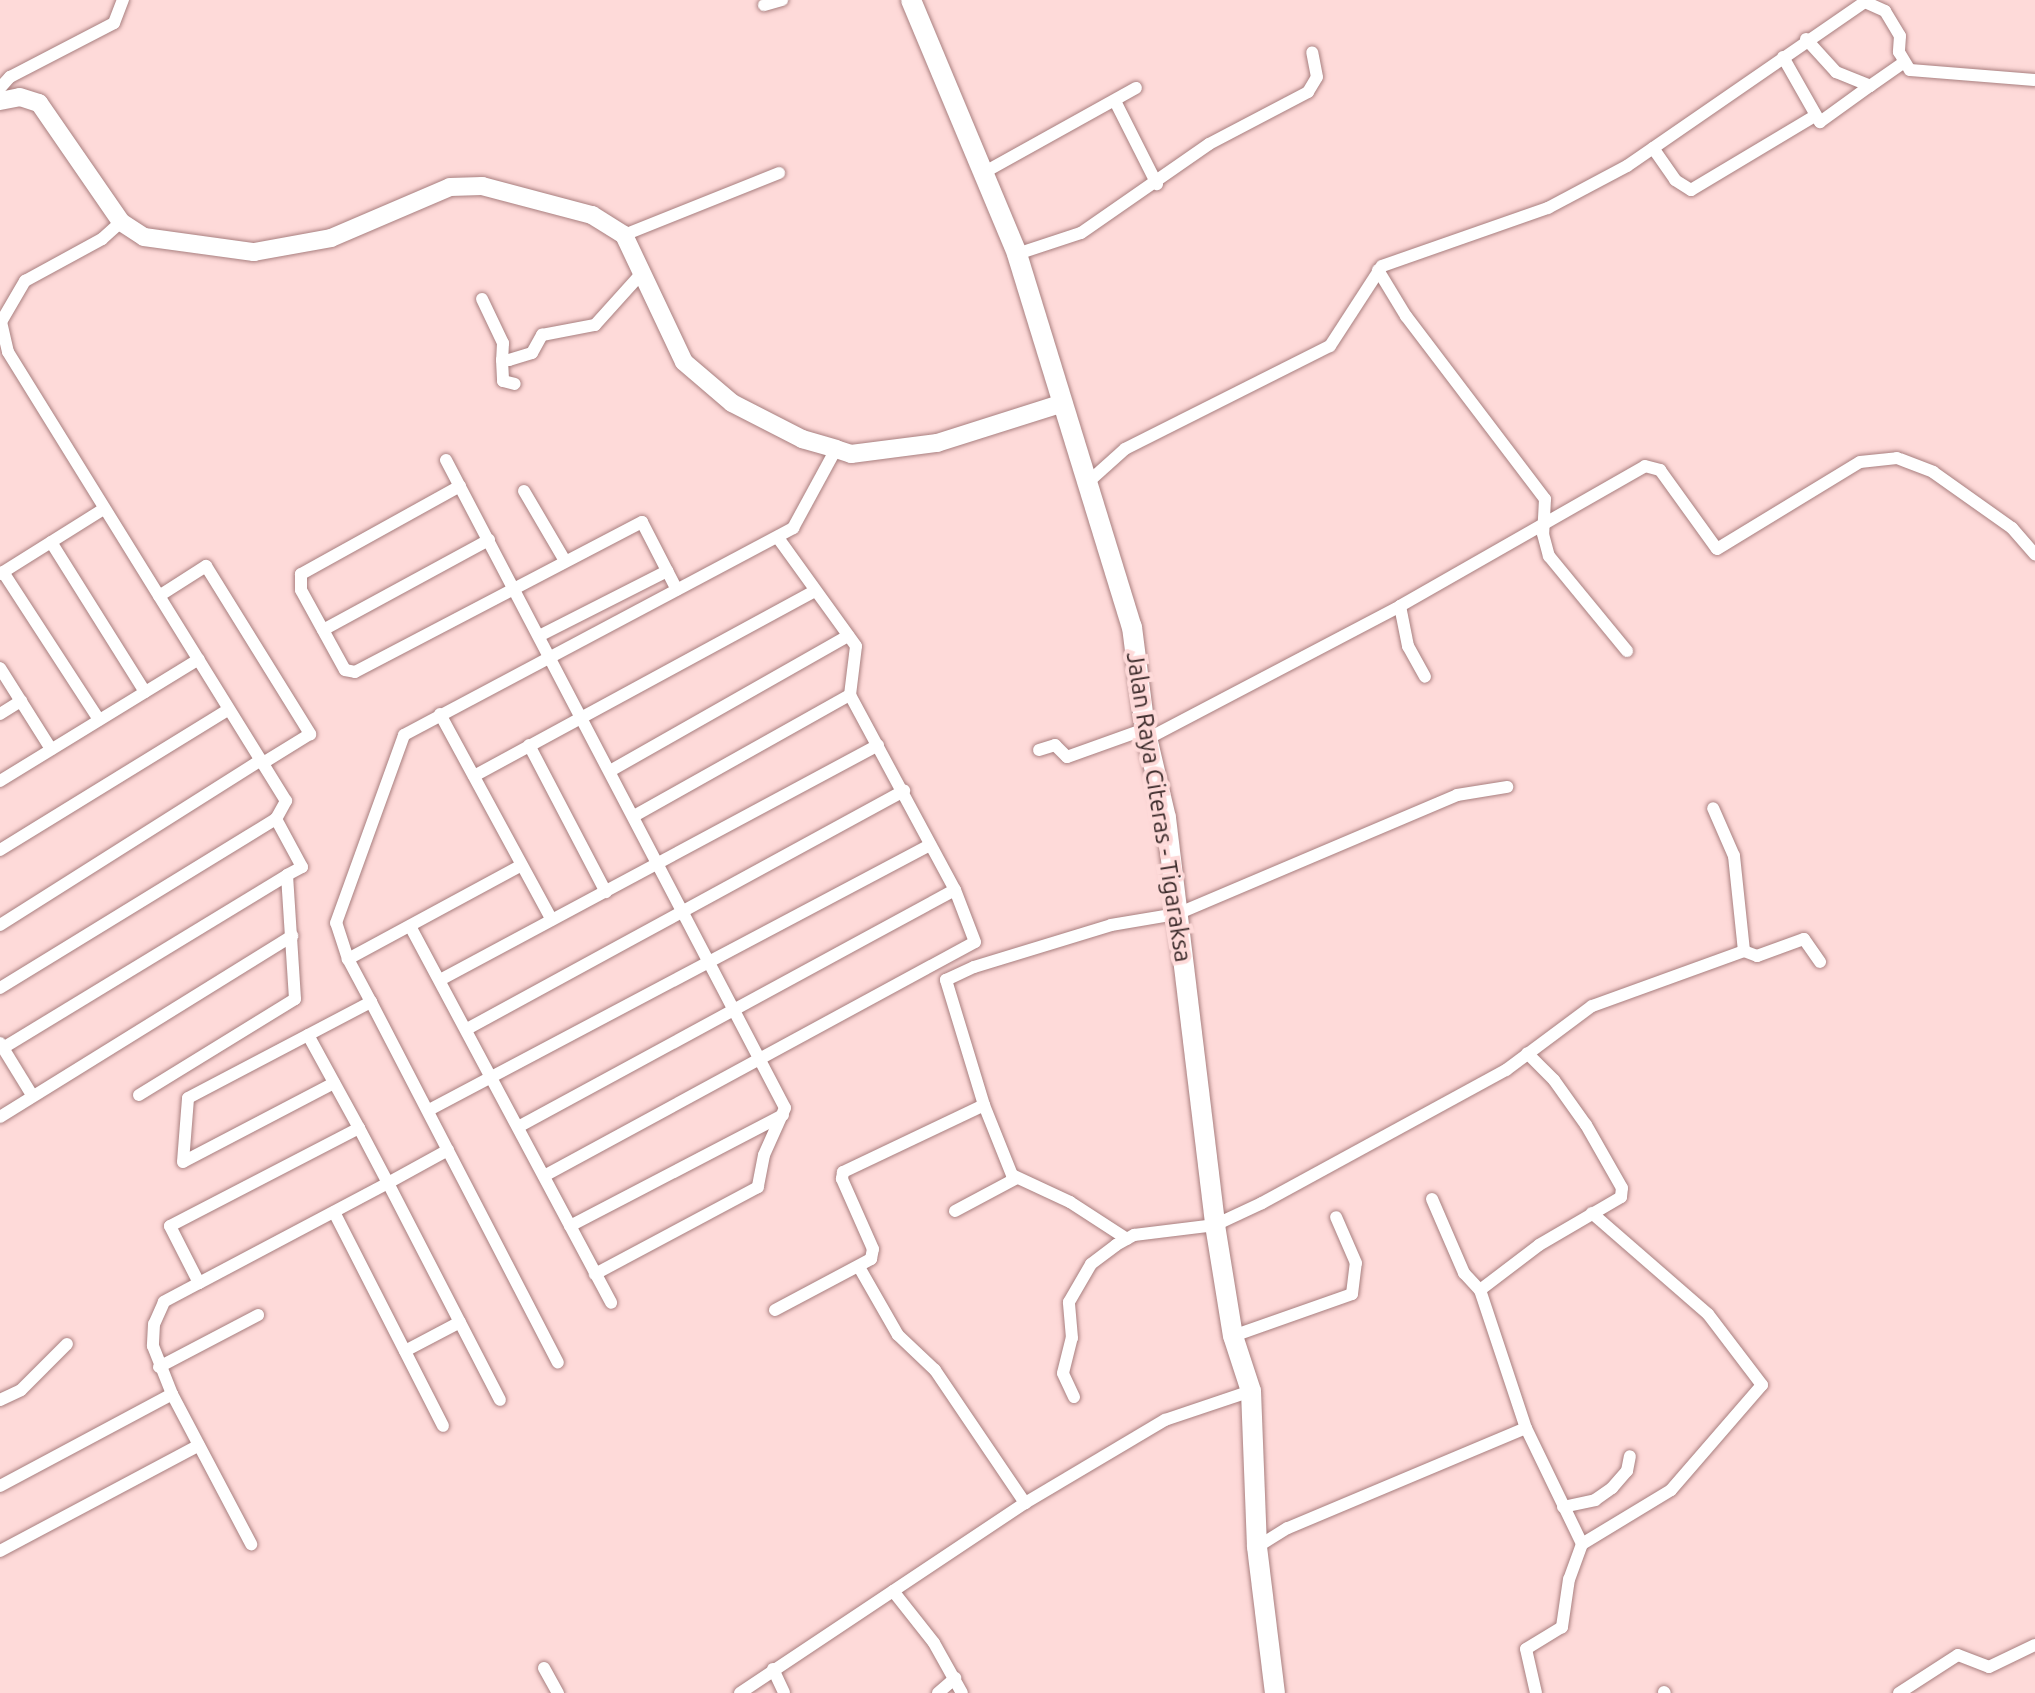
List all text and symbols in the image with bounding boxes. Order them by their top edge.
street label: Jalan Raya Citeras - Tigaraksa [1120,650,1198,964]

